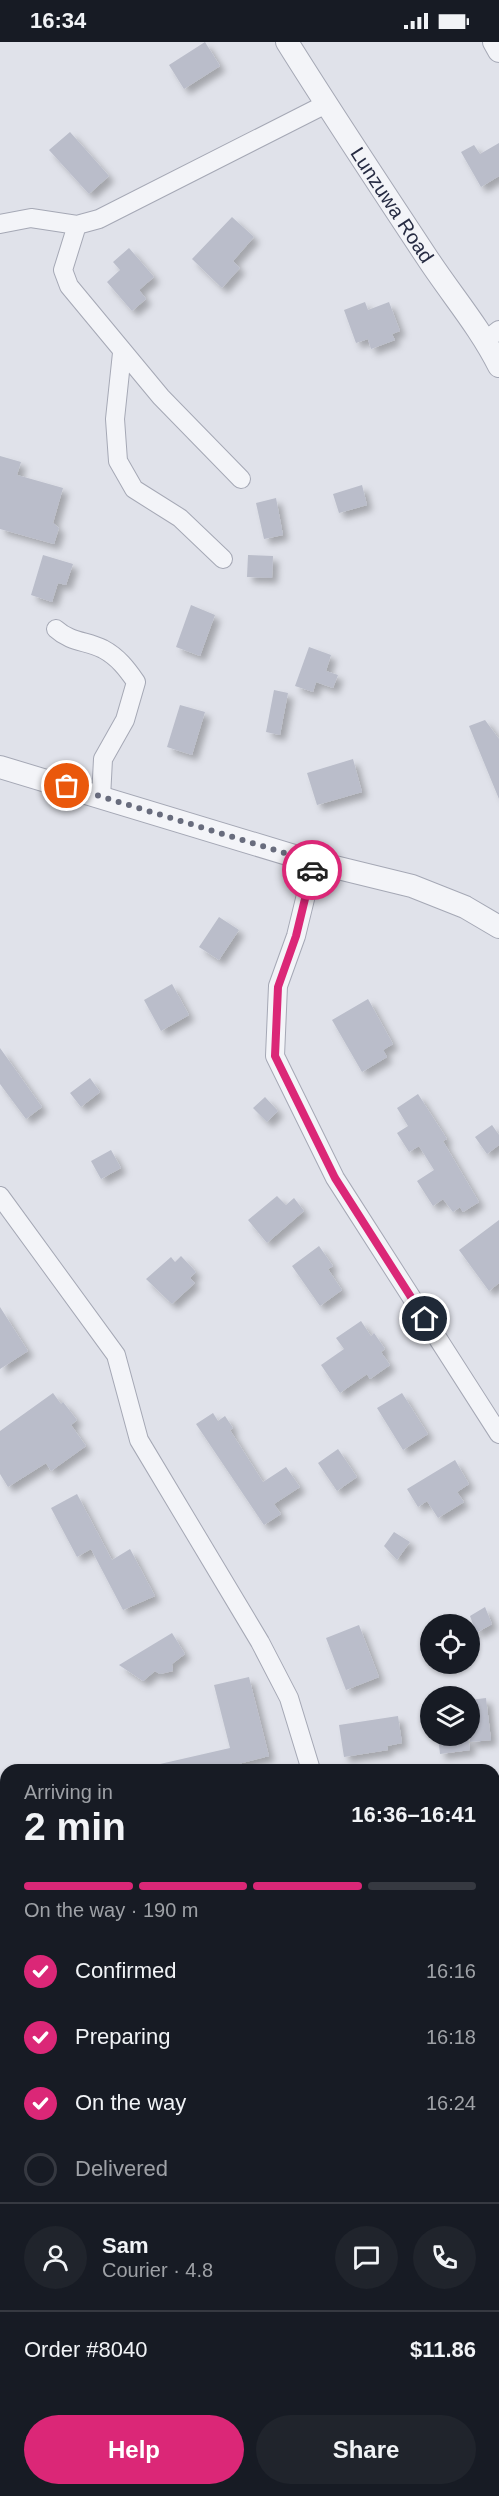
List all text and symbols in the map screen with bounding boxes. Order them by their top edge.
text: 16:34 [30,8,86,33]
street label: Lunzuwa Road [346,143,438,267]
pin [41,760,92,811]
icon: bag [50,769,83,802]
courier [282,840,342,900]
icon: car [296,854,329,887]
pin [399,1293,450,1344]
icon: home [408,1302,441,1335]
map controls [420,1614,480,1746]
button: locate [420,1614,480,1674]
button: layers [420,1686,480,1746]
text: Arriving in [24,1781,113,1803]
text: 16:36–16:41 [351,1802,476,1827]
text: 2 min [24,1805,126,1848]
text: On the way · 190 m [24,1899,199,1921]
icon: check [24,1955,57,1988]
text: Confirmed [75,1958,176,1983]
text: 16:16 [426,1960,476,1982]
icon: check [24,2021,57,2054]
text: Preparing [75,2024,170,2049]
text: 16:18 [426,2026,476,2048]
icon: check [24,2087,57,2120]
text: On the way [75,2090,186,2115]
text: 16:24 [426,2092,476,2114]
text: Delivered [75,2156,168,2181]
button: person [24,2226,87,2289]
button: chat [335,2226,398,2289]
button: phone [413,2226,476,2289]
text: Sam [102,2233,148,2258]
text: Courier · 4.8 [102,2259,213,2281]
text: Order #8040 [24,2337,148,2362]
text: $11.86 [410,2337,476,2362]
button: Help [24,2415,244,2484]
button: Share [256,2415,476,2484]

